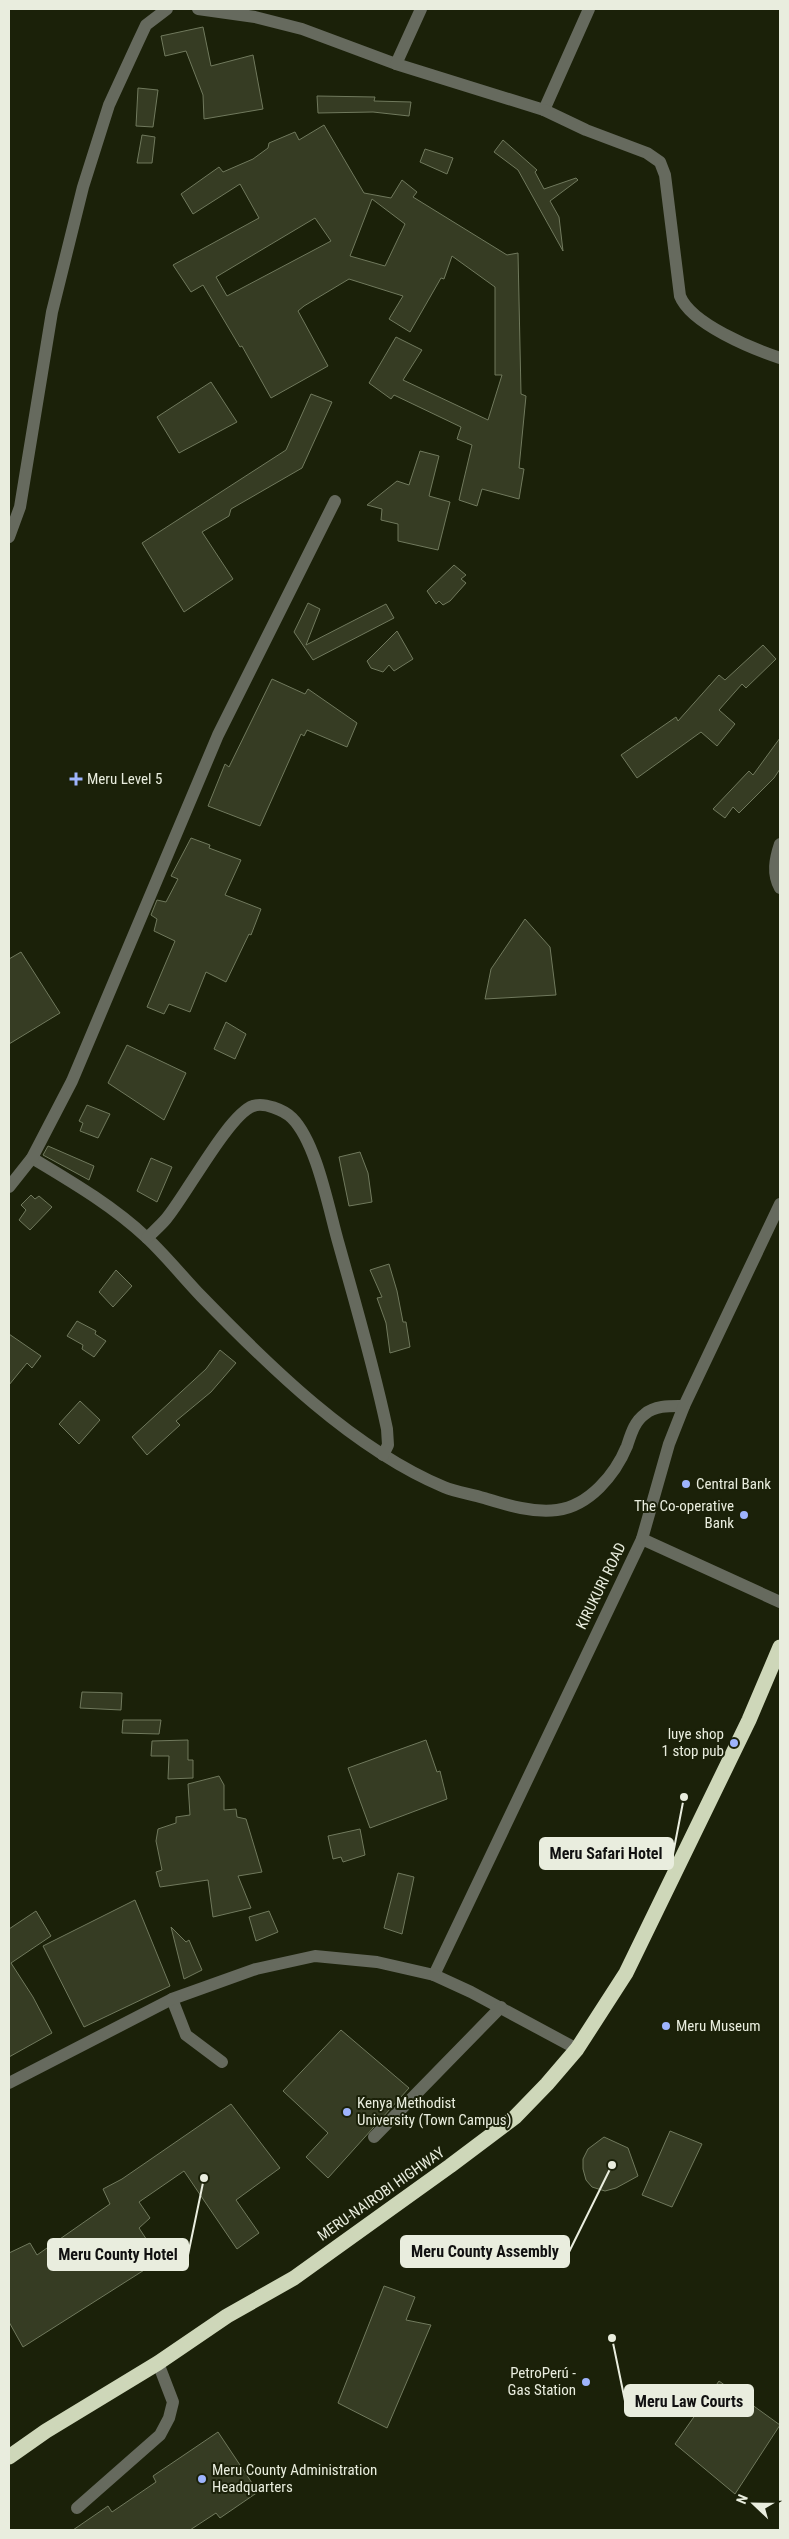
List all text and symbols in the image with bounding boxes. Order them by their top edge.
place label: Meru Level 5 [87,770,162,788]
marker: Meru Level 5 [69,772,83,786]
place label: Central Bank [696,1475,771,1493]
marker: Central Bank [680,1478,692,1490]
place label: The Co-operative Bank [634,1497,734,1532]
marker: The Co-operative Bank [738,1509,750,1521]
street label: KIRUKURI ROAD [572,1540,630,1632]
place label: luye shop 1 stop pub [662,1725,724,1760]
marker: luye shop 1 stop pub [728,1737,740,1749]
callout: Meru Safari Hotel [540,1838,673,1869]
text: Meru Safari Hotel [550,1844,662,1863]
place label: Meru Museum [676,2017,761,2035]
marker: Meru Museum [660,2020,672,2032]
place label: Kenya Methodist University (Town Campus) [357,2094,512,2129]
marker: Kenya Methodist University (Town Campus) [341,2106,353,2118]
street label: MERU-NAIROBI HIGHWAY [314,2143,448,2245]
callout: Meru County Assembly [401,2236,569,2267]
callout: Meru County Hotel [48,2239,188,2270]
text: Meru County Assembly [411,2242,559,2261]
text: Meru County Hotel [58,2245,178,2264]
place label: PetroPerú - Gas Station [508,2364,576,2399]
marker: PetroPerú - Gas Station [580,2376,592,2388]
callout: Meru Law Courts [625,2385,753,2416]
text: Meru Law Courts [635,2392,743,2411]
place label: Meru County Administration Headquarters [212,2461,377,2496]
marker: Meru County Administration Headquarters [196,2473,208,2485]
north arrow [729,2479,779,2529]
text: N [733,2492,751,2506]

